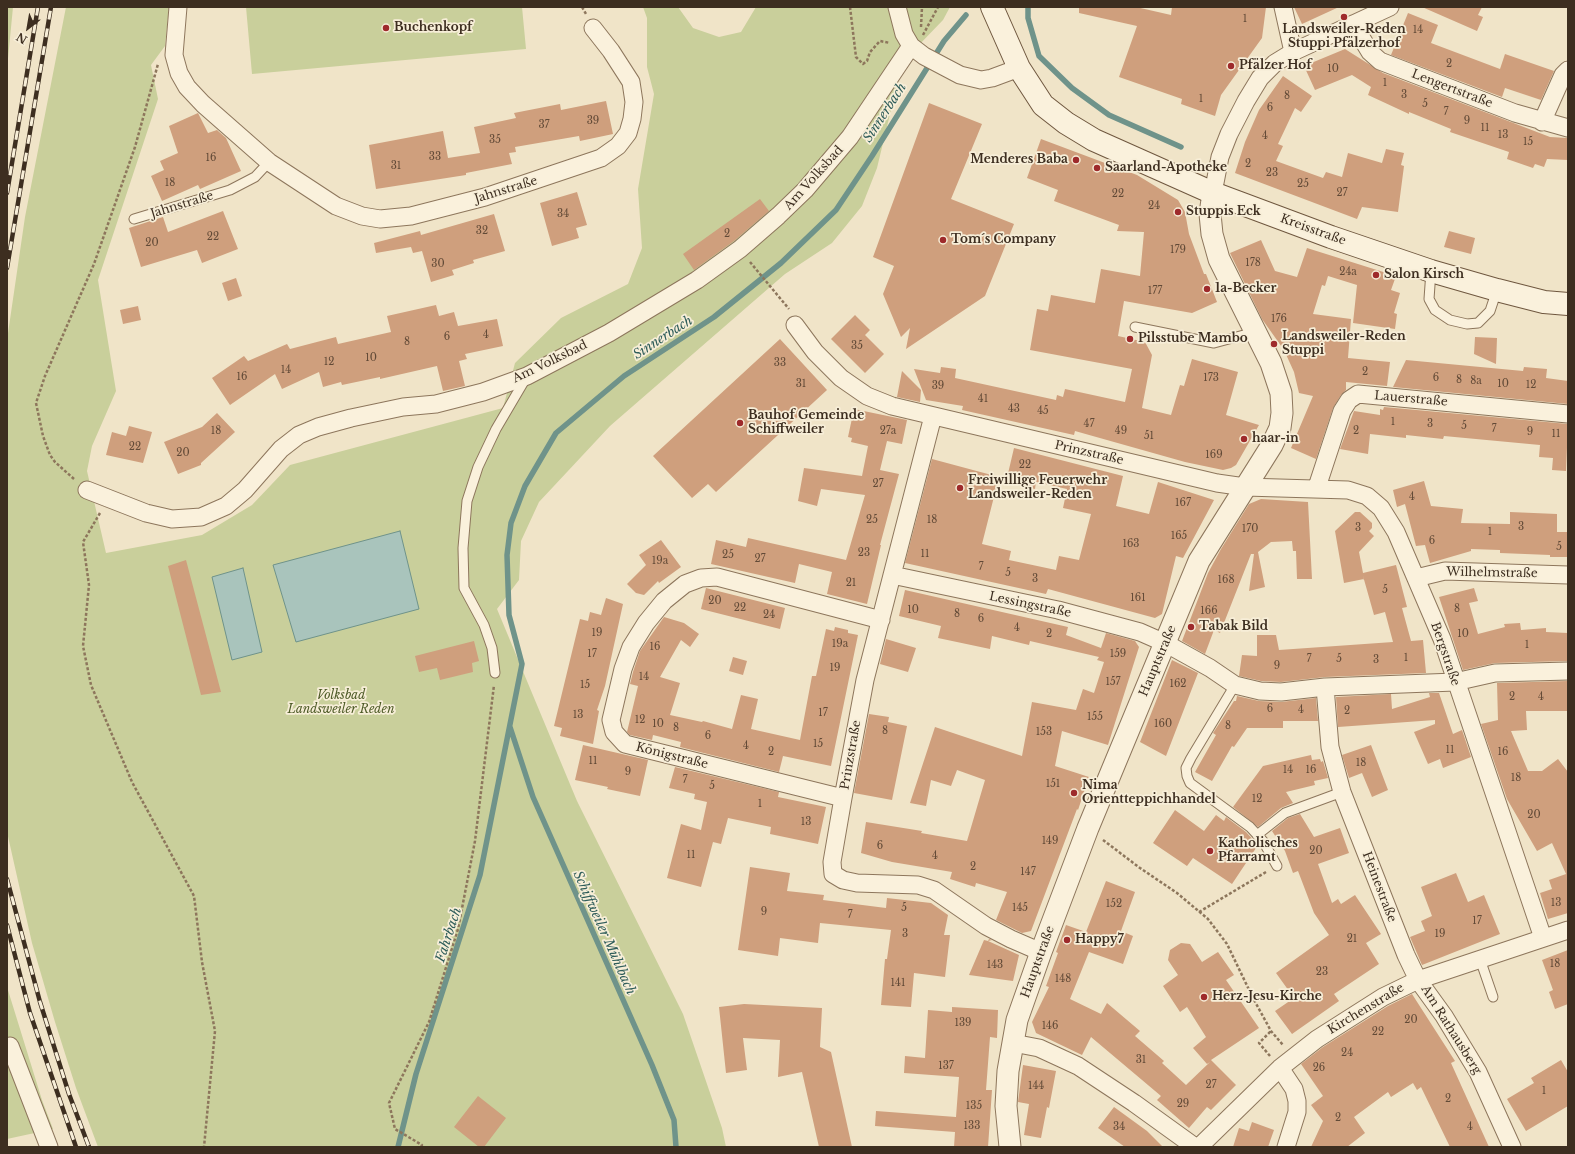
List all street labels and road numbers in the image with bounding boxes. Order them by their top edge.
street label: Lengertstraße [1409,67,1495,111]
street label: Am Volksbad [781,143,847,213]
street label: Jahnstraße [473,174,539,206]
street label: Jahnstraße [149,189,215,221]
street label: Kreisstraße [1278,211,1348,249]
street label: Am Volksbad [510,338,590,386]
street label: Lauerstraße [1374,389,1448,409]
street label: Prinzstraße [1053,438,1125,468]
street label: Wilhelmstraße [1446,565,1538,581]
street label: Lessingstraße [988,589,1072,621]
street label: Bergstraße [1427,620,1463,688]
street label: Hauptstraße [1137,623,1179,699]
street label: Prinzstraße [838,719,864,791]
street label: Königstraße [634,740,710,772]
street label: Heinestraße [1359,850,1399,924]
street label: Hauptstraße [1018,924,1058,1000]
street label: Kirchenstraße [1325,981,1407,1037]
street label: Am Rathausberg [1418,983,1484,1077]

